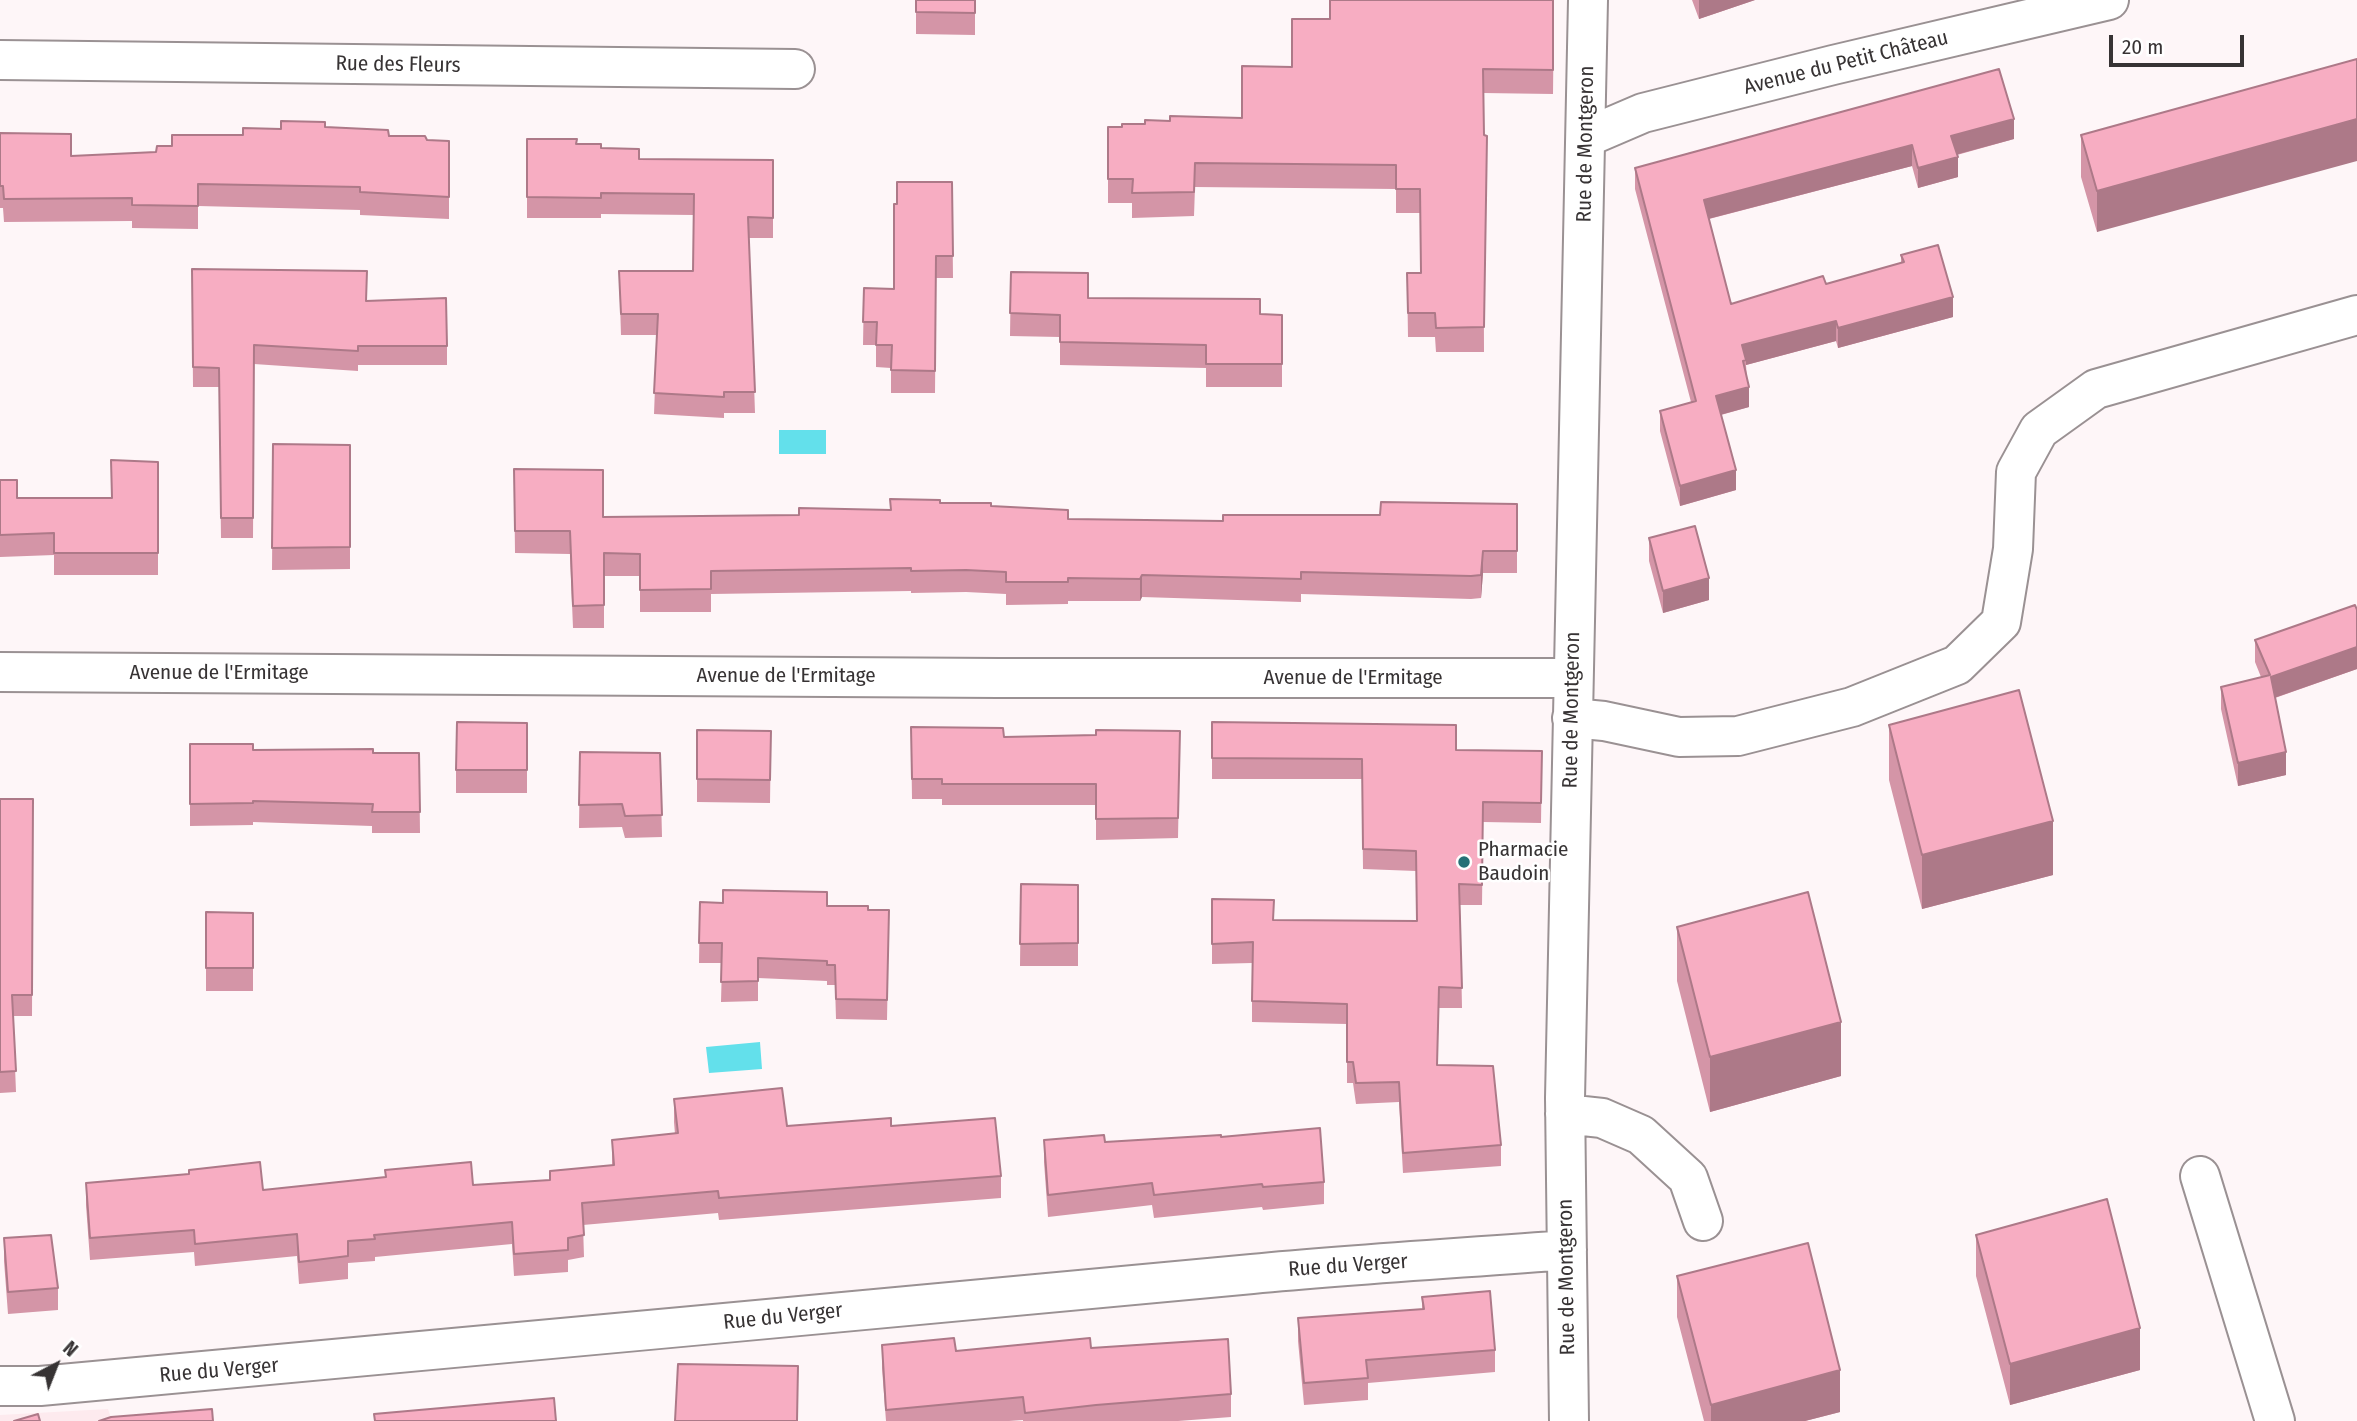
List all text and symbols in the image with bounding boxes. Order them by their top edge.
scale bar [2112,21,2247,65]
street label: Avenue du Petit Château [1741,25,1951,101]
text: 20 m [2122,34,2163,60]
street label: Rue des Fleurs [335,51,461,79]
street label: Rue de Montgeron [1572,65,1600,223]
street label: Rue de Montgeron [1558,631,1586,789]
street label: Avenue de l'Ermitage [129,660,309,686]
street label: Avenue de l'Ermitage [696,663,876,689]
street label: Avenue de l'Ermitage [1263,665,1443,691]
place label: Pharmacie Baudoin [1478,837,1568,887]
marker: Pharmacie Baudoin [1456,854,1472,870]
street label: Rue de Montgeron [1553,1198,1581,1356]
street label: Rue du Verger [1287,1249,1409,1283]
street label: Rue du Verger [722,1298,844,1336]
north arrow [21,1330,91,1400]
text: N [58,1337,82,1361]
street label: Rue du Verger [158,1353,280,1389]

